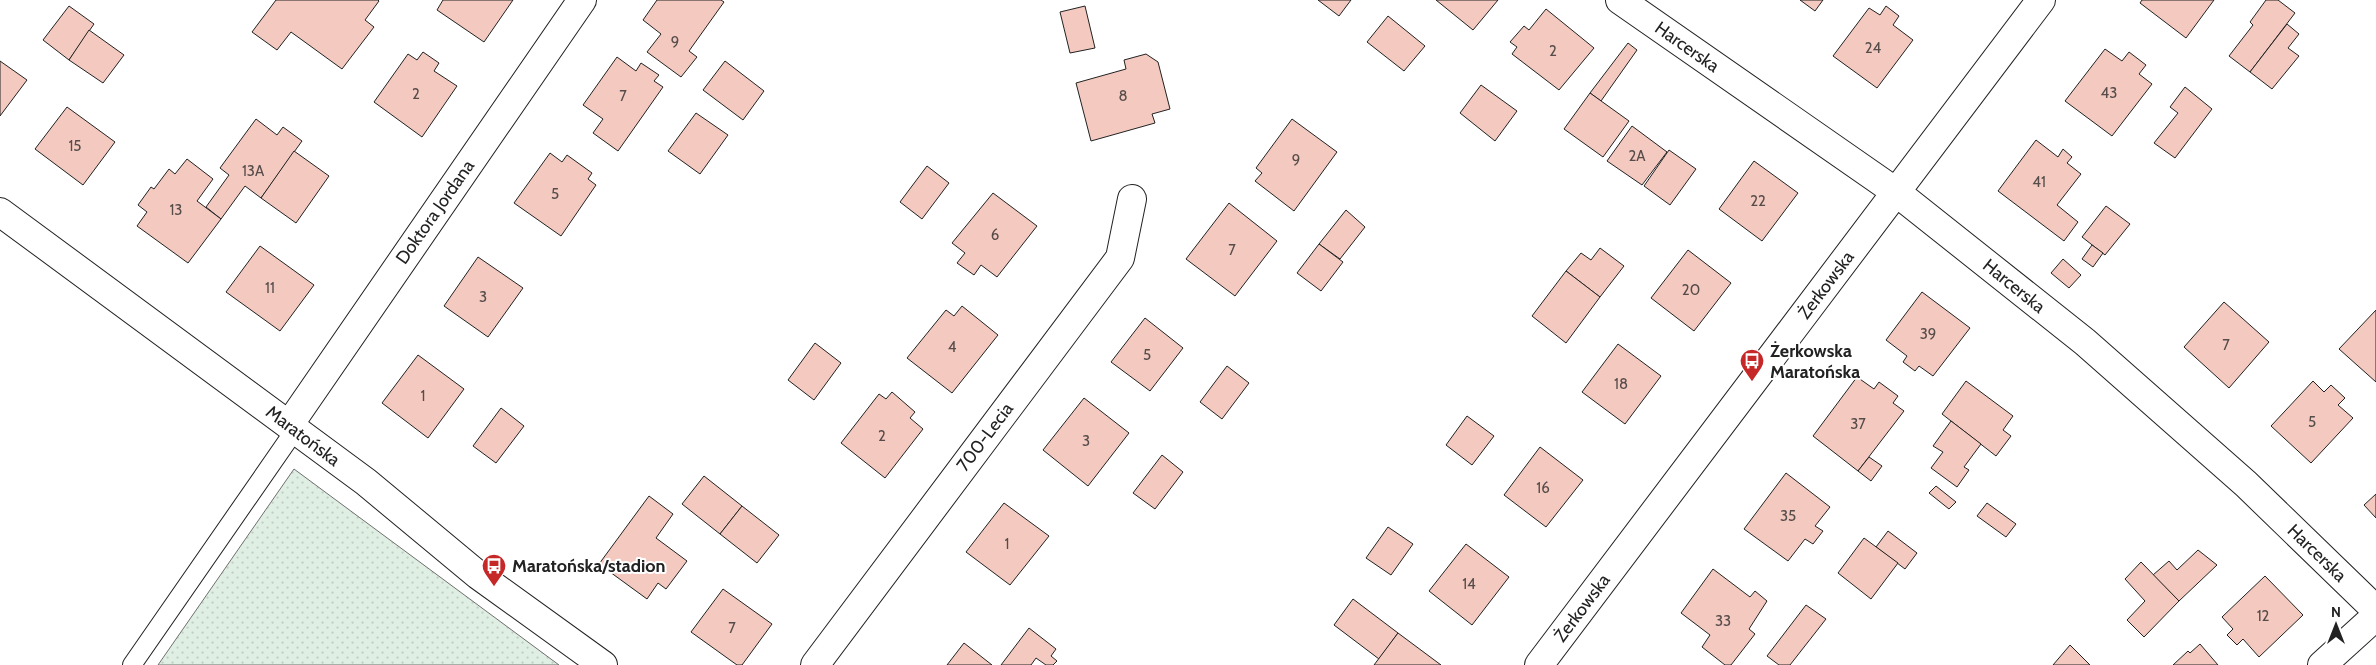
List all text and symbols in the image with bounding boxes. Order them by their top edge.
street label: Harcerska [1651,17,1724,77]
house number: 9 [671,33,679,51]
house number: 24 [1865,39,1882,57]
house number: 2 [1549,42,1557,60]
house number: 43 [2101,84,2117,102]
house number: 2 [412,85,420,103]
house number: 7 [619,87,627,105]
house number: 8 [1118,87,1128,105]
house number: 15 [68,137,82,155]
house number: 2A [1628,147,1646,165]
house number: 9 [1292,151,1300,169]
street label: Doktora Jordana [391,155,479,268]
house number: 13A [242,162,265,180]
house number: 41 [2032,173,2046,191]
house number: 5 [551,185,559,203]
house number: 22 [1750,192,1766,210]
house number: 13 [169,201,183,219]
house number: 6 [991,226,999,244]
house number: 7 [1228,241,1236,259]
street label: Żerkowska [1793,246,1859,323]
street label: Harcerska [1978,254,2050,318]
house number: 11 [265,279,275,297]
house number: 20 [1682,281,1700,299]
house number: 3 [479,288,487,306]
house number: 39 [1920,325,1936,343]
house number: 7 [2222,336,2230,354]
house number: 4 [948,338,957,356]
place label: Żerkowska Maratońska [1770,340,1860,383]
house number: 5 [1143,346,1151,364]
bus stop icon: Żerkowska Maratońska [1739,348,1765,382]
house number: 18 [1614,375,1628,393]
house number: 1 [421,387,425,405]
street label: 700-Lecia [952,398,1018,476]
street label: Maratońska [262,401,345,471]
house number: 5 [2308,413,2316,431]
house number: 37 [1850,415,1866,433]
house number: 2 [878,427,886,445]
house number: 3 [1082,432,1090,450]
house number: 16 [1536,479,1550,497]
house number: 35 [1780,507,1796,525]
street label: Harcerska [2283,520,2351,587]
house number: 1 [1005,535,1009,553]
bus stop icon: Maratońska/stadion [481,553,507,587]
place label: Maratońska/stadion [512,555,666,577]
street label: Żerkowska [1549,569,1615,646]
house number: 14 [1462,575,1476,593]
north arrow [2311,600,2361,650]
text: N [2331,603,2341,621]
house number: 12 [2257,607,2270,625]
house number: 33 [1715,612,1731,630]
house number: 7 [728,619,736,637]

